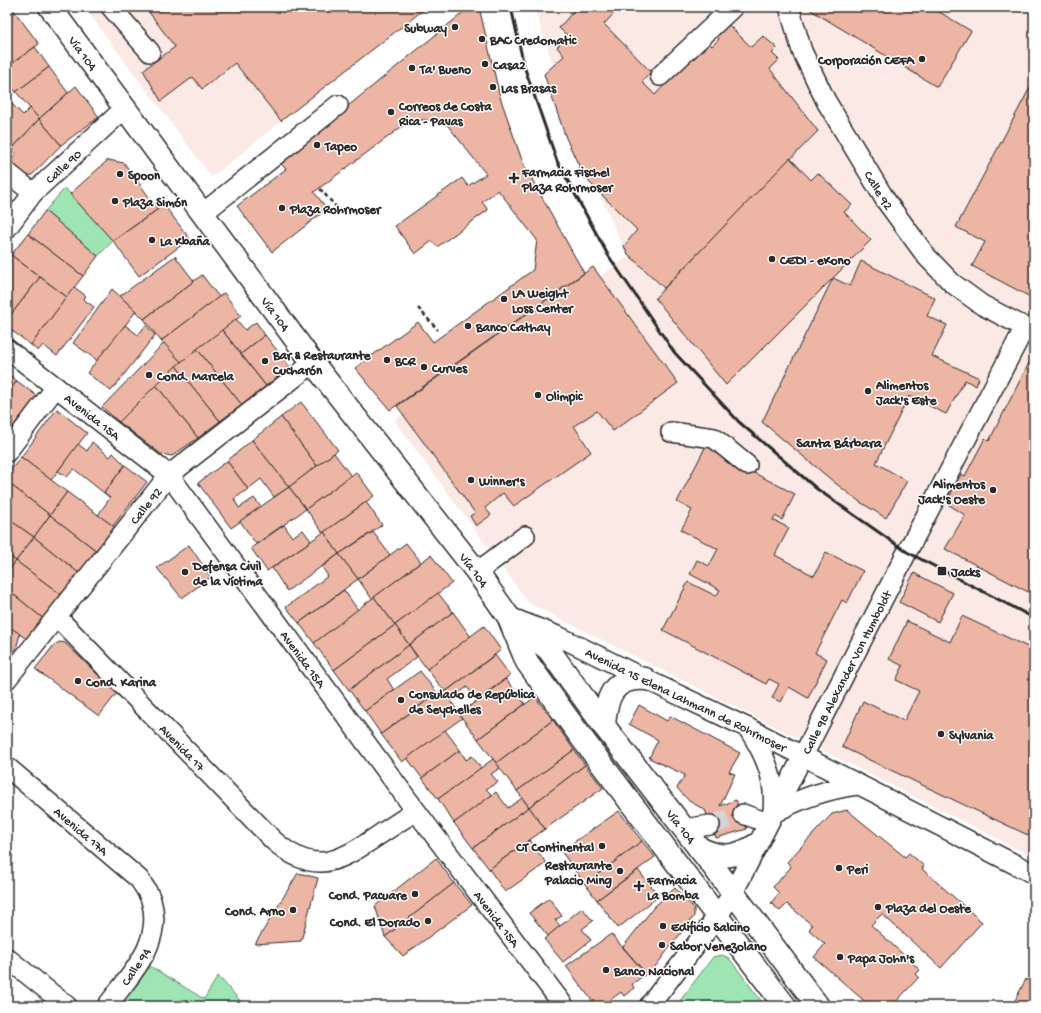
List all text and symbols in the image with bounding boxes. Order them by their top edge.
place label: Subway [404,22,448,37]
marker: Subway [450,22,460,32]
street label: Vía 104 [64,33,100,75]
marker: BAC Credomatic [477,34,487,44]
place label: BAC Credomatic [489,34,578,49]
place label: Corporación CEFA [817,54,915,70]
marker: Corporación CEFA [917,54,927,64]
marker: Casa2 [480,59,490,69]
place label: Casa2 [492,59,526,74]
marker: Ta' Bueno [407,63,417,73]
place label: Ta' Bueno [419,63,471,78]
marker: Las Brasas [488,82,498,92]
place label: Las Brasas [501,82,557,97]
place label: Correos de Costa Rica - Pavas [398,100,493,130]
marker: Correos de Costa Rica - Pavas [386,107,396,117]
marker: Tapeo [312,140,322,150]
place label: Tapeo [324,140,357,156]
street label: Calle 90 [43,147,86,188]
place label: Farmacia Fischel Plaza Rohrmoser [521,166,614,196]
marker: Spoon [115,169,125,179]
place label: Spoon [128,169,161,185]
street label: Calle 92 [860,169,895,214]
marker: Farmacia Fischel Plaza Rohrmoser [509,173,519,183]
marker: Plaza Simón [110,196,120,206]
place label: Plaza Simón [122,196,188,211]
marker: Plaza Rohrmoser [277,203,287,213]
place label: Plaza Rohrmoser [289,203,382,218]
marker: La Kbaña [147,235,157,245]
place label: La Kbaña [160,235,210,250]
marker: CEDI - eKono [767,254,777,264]
place label: CEDI - eKono [779,254,851,269]
place label: LA Weight Loss Center [512,287,574,317]
street label: Vía 104 [256,294,292,335]
marker: LA Weight Loss Center [499,294,509,304]
marker: Banco Cathay [463,321,473,331]
place label: Banco Cathay [475,321,551,336]
place label: Bar & Restaurante Cucharón [272,349,372,379]
marker: BCR [382,355,392,365]
place label: BCR [394,355,417,370]
marker: Bar & Restaurante Cucharón [260,356,270,366]
marker: Curves [419,362,429,372]
place label: Curves [431,362,468,377]
marker: Cond. Marcela [144,370,154,380]
place label: Cond. Marcela [156,370,235,385]
place label: Alimentos Jack's Este [875,379,938,409]
marker: Alimentos Jack's Este [863,386,873,396]
marker: Olimpic [533,390,543,400]
place label: Olimpic [546,390,584,406]
street label: Avenida 15A [61,391,124,445]
district label: Santa Bárbara [796,436,883,453]
marker: Winner's [466,475,476,485]
place label: Winner's [478,475,526,490]
place label: Alimentos Jack's Oeste [917,478,986,508]
street label: Calle 92 [128,485,167,528]
marker: Alimentos Jack's Oeste [988,485,998,495]
street label: Vía 104 [454,550,490,591]
place label: Defensa Civil de la Víctima [192,559,263,590]
marker: Jacks [936,565,948,577]
place label: Jacks [950,566,981,581]
marker: Defensa Civil de la Víctima [180,567,190,577]
street label: Calle 98 Alexander Von Humboldt [800,587,897,757]
street label: Avenida 15A [276,629,329,692]
street label: Avenida 15 Elena Lahmann de Rohrmoser [582,646,790,757]
marker: Cond. Karina [73,676,83,686]
place label: Cond. Karina [85,676,157,691]
place label: Consulado de República de Seychelles [408,688,536,718]
marker: Consulado de República de Seychelles [396,695,406,705]
street label: Avenida 17 [155,722,208,776]
marker: Sylvania [936,729,946,739]
place label: Sylvania [949,729,994,744]
street label: Avenida 17A [50,805,111,860]
street label: Vía 104 [661,807,698,848]
place label: CT Continental [515,841,594,856]
marker: CT Continental [597,841,607,851]
place label: Restaurante Palacio Ming [544,859,613,889]
marker: Peri [834,863,844,873]
place label: Peri [846,863,868,878]
marker: Restaurante Palacio Ming [615,866,625,876]
place label: Farmacia La Bomba [646,874,700,904]
marker: Farmacia La Bomba [634,881,644,891]
place label: Cond. Pacuare [328,889,408,904]
marker: Cond. Pacuare [410,889,420,899]
street label: Avenida 15A [469,889,522,952]
marker: Plaza del Oeste [873,902,883,912]
place label: Plaza del Oeste [885,902,972,917]
place label: Cond. Arno [224,905,285,920]
marker: Cond. Arno [288,905,298,915]
place label: Cond. El Dorado [329,916,420,931]
marker: Cond. El Dorado [423,916,433,926]
place label: Edificio Salcino [671,920,750,936]
marker: Edificio Salcino [658,921,668,931]
marker: Sabor Venezolano [657,940,667,950]
place label: Sabor Venezolano [670,940,767,955]
street label: Calle 94 [119,946,155,989]
marker: Papa John's [835,952,845,962]
place label: Papa John's [847,952,915,968]
marker: Banco Nacional [601,965,611,975]
place label: Banco Nacional [613,965,694,980]

